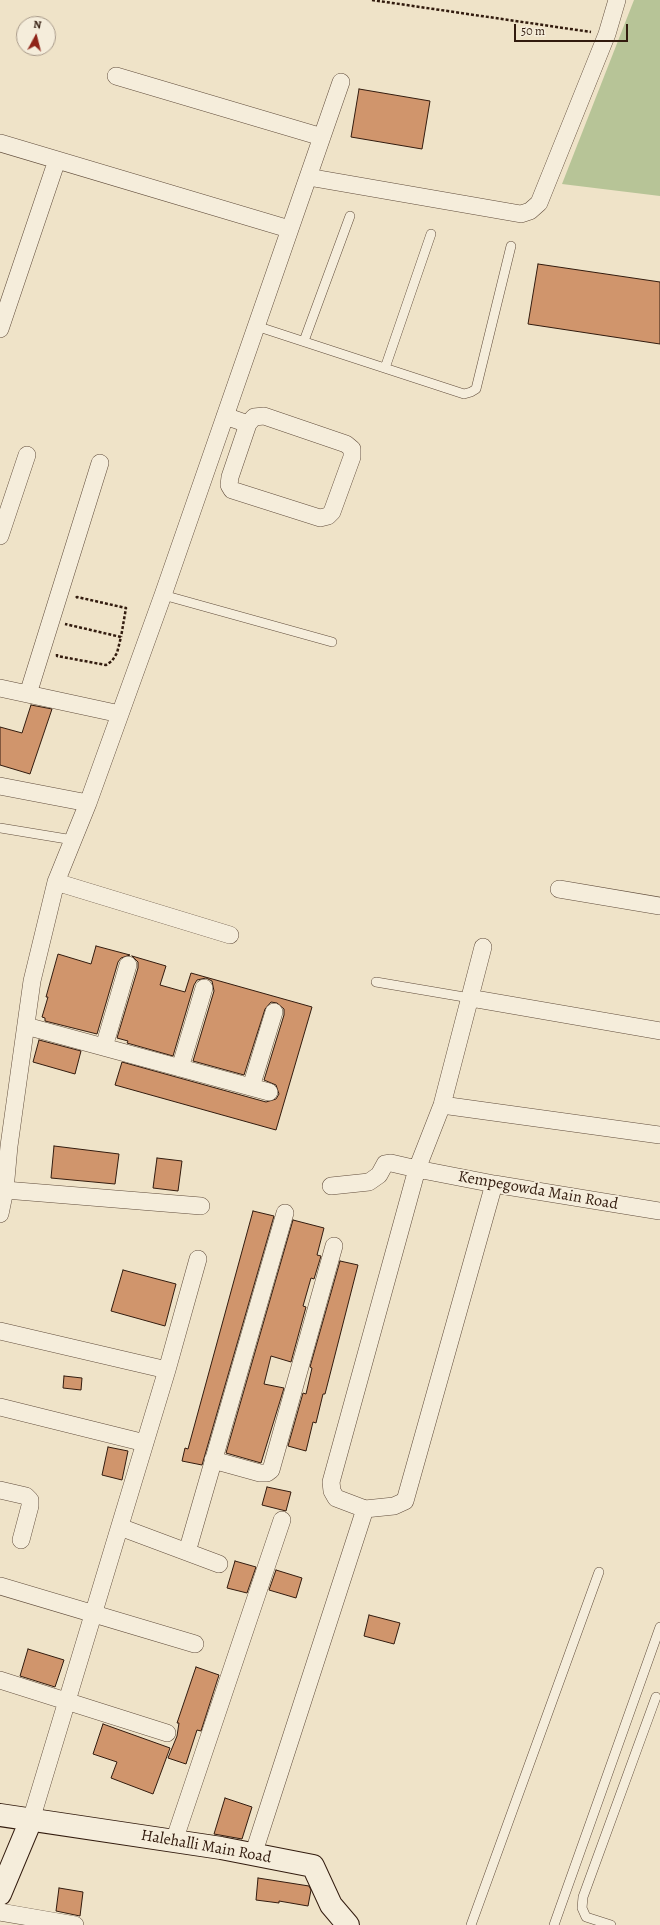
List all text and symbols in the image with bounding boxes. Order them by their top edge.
north arrow [16,16,56,56]
scale bar [516,16,630,42]
text: N [33,17,42,33]
text: 50 m [521,23,545,39]
street label: Kempegowda Main Road [457,1167,619,1215]
street label: Halehalli Main Road [139,1826,273,1868]

